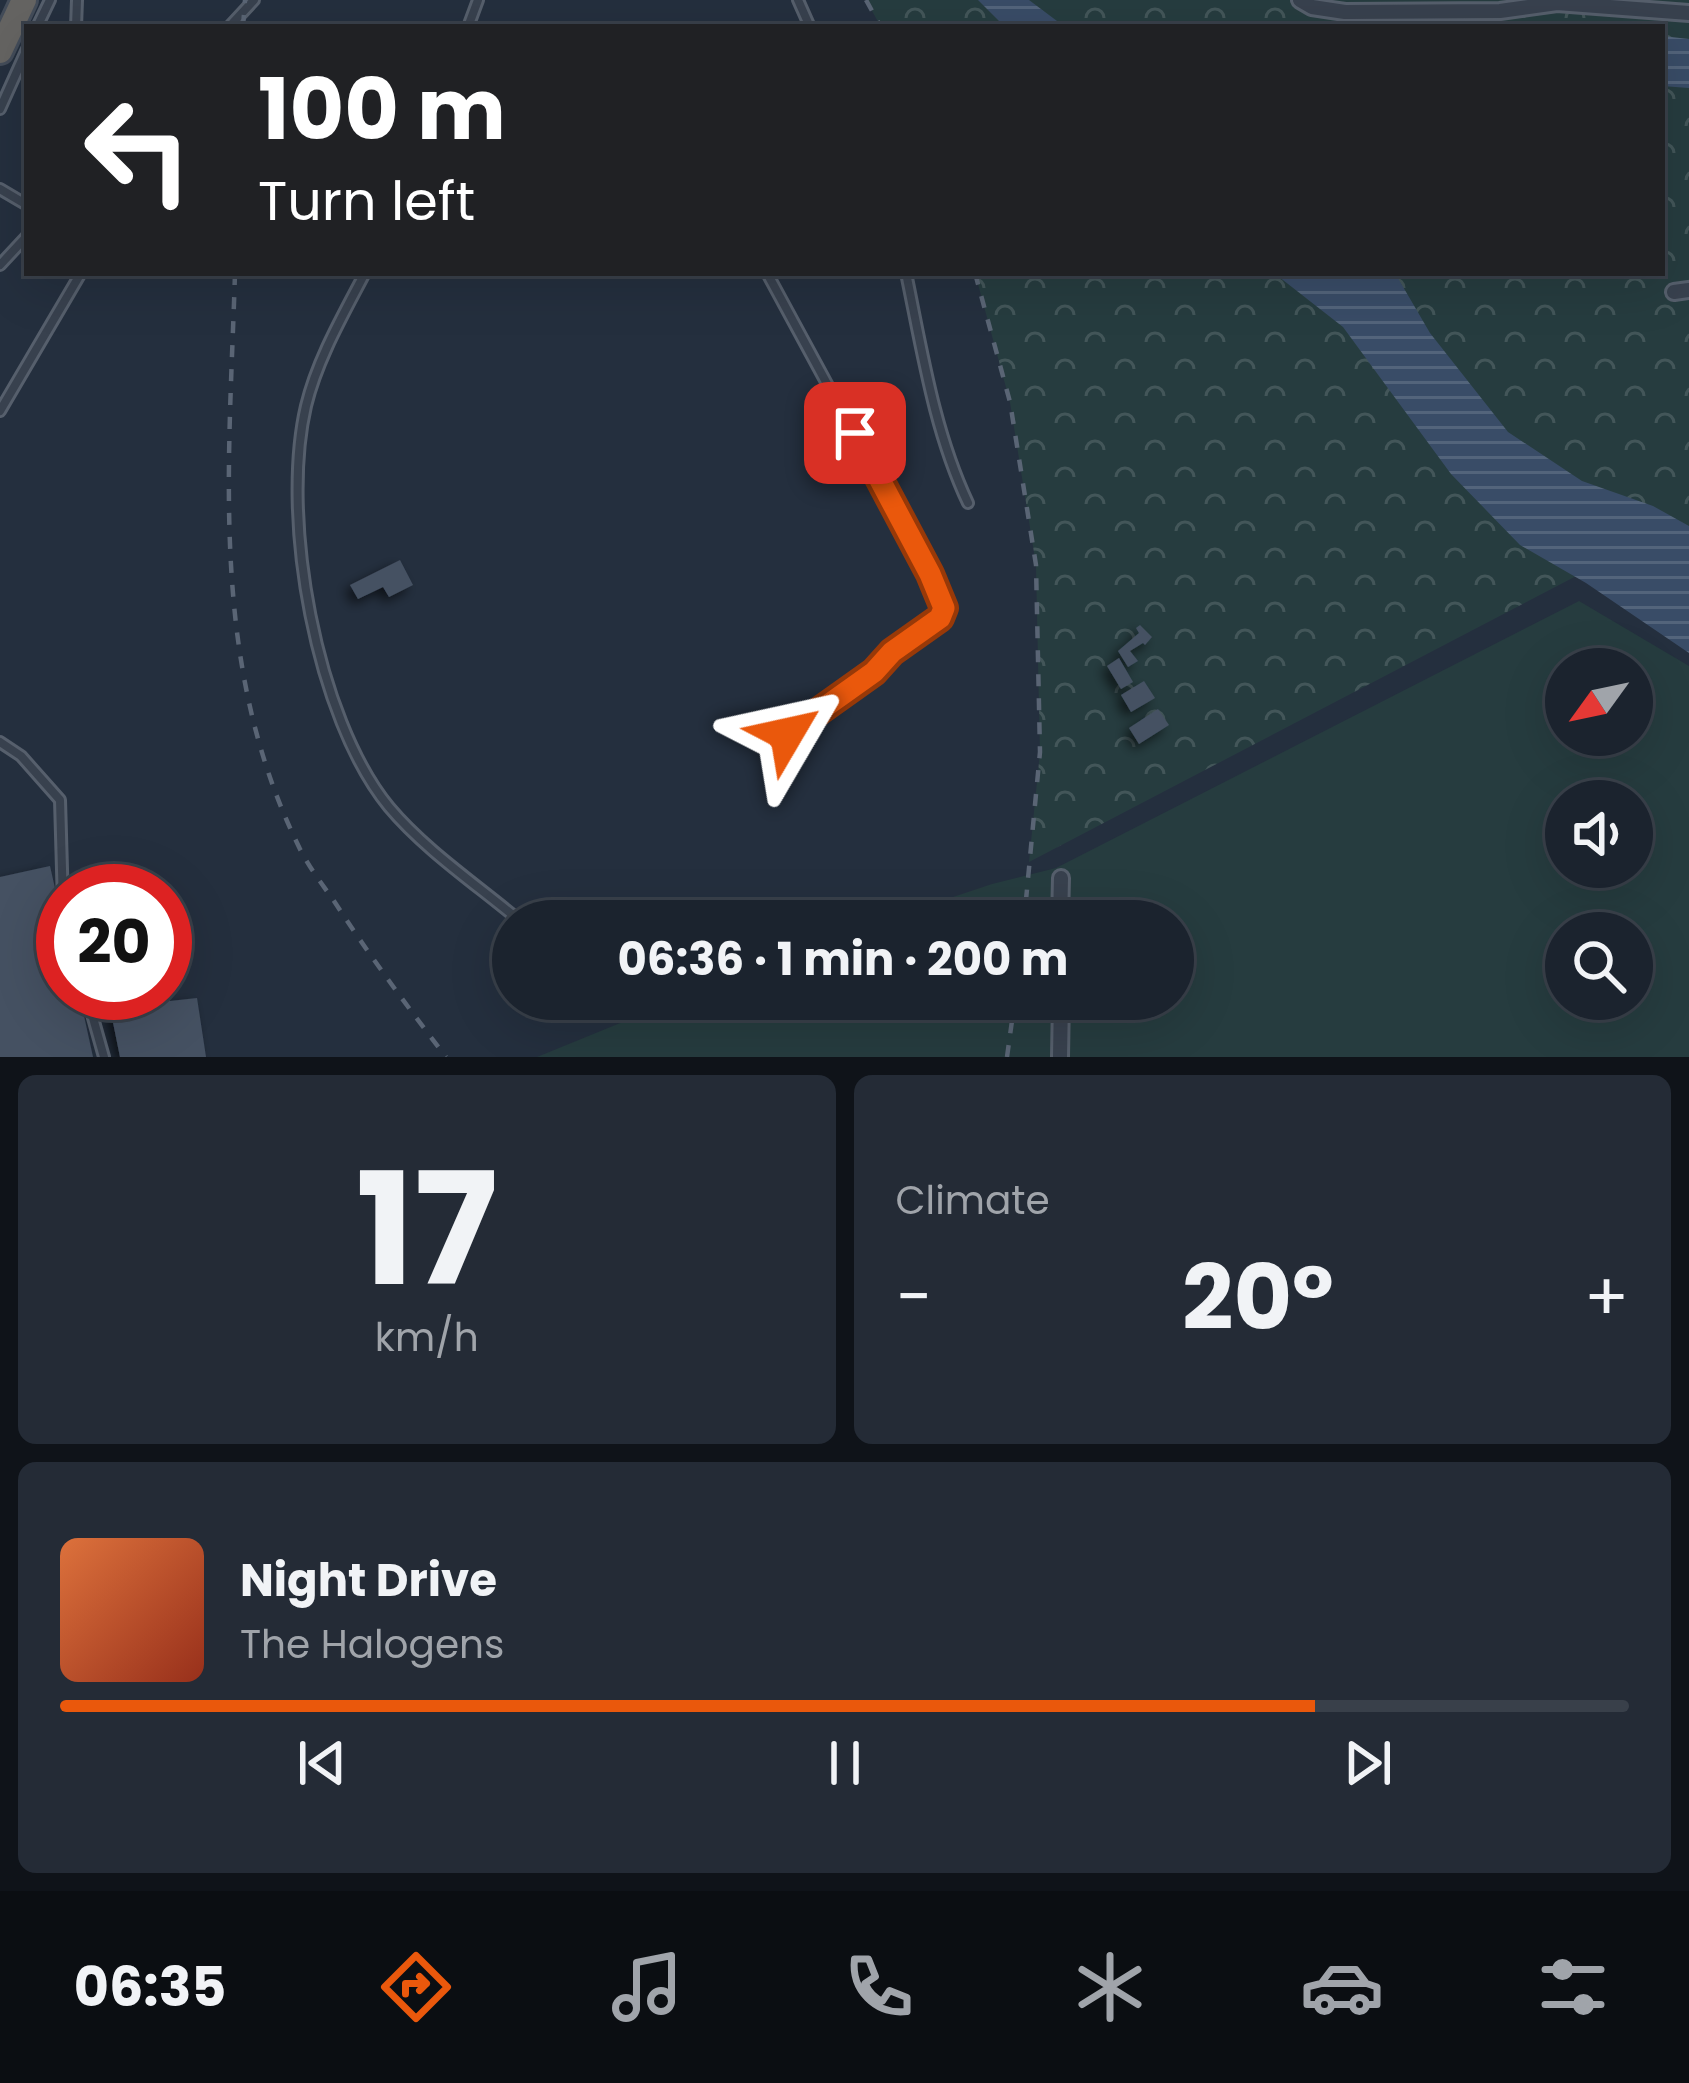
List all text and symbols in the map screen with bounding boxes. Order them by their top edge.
text: 100 m [258,51,506,168]
icon: left [60,72,216,228]
text: Turn left [258,163,475,239]
pin [804,382,906,484]
icon: arrive [822,400,888,466]
north arrow [1545,648,1653,756]
map controls [1545,648,1653,1020]
position arrow [724,671,850,797]
button: sound [1545,780,1653,888]
speed limit sign: 20 [36,864,192,1020]
button: search [1545,912,1653,1020]
text: 06:36 · 1 min · 200 m [617,928,1069,991]
text: 17 [356,1120,498,1339]
text: Climate [896,1173,1050,1228]
text: 20° [1182,1234,1334,1361]
text: − [896,1251,932,1343]
text: + [1584,1251,1629,1343]
text: km/h [375,1310,479,1365]
text: Night Drive [240,1549,497,1612]
text: The Halogens [240,1617,504,1672]
icon: previous [289,1730,355,1796]
icon: pause [812,1730,878,1796]
icon: next [1335,1730,1401,1796]
icon: directions [374,1945,458,2029]
icon: music [605,1945,689,2029]
icon: phone [837,1945,921,2029]
icon: climate [1068,1945,1152,2029]
icon: car [1300,1945,1384,2029]
icon: filters [1531,1945,1615,2029]
text: 06:35 [74,1949,226,2025]

